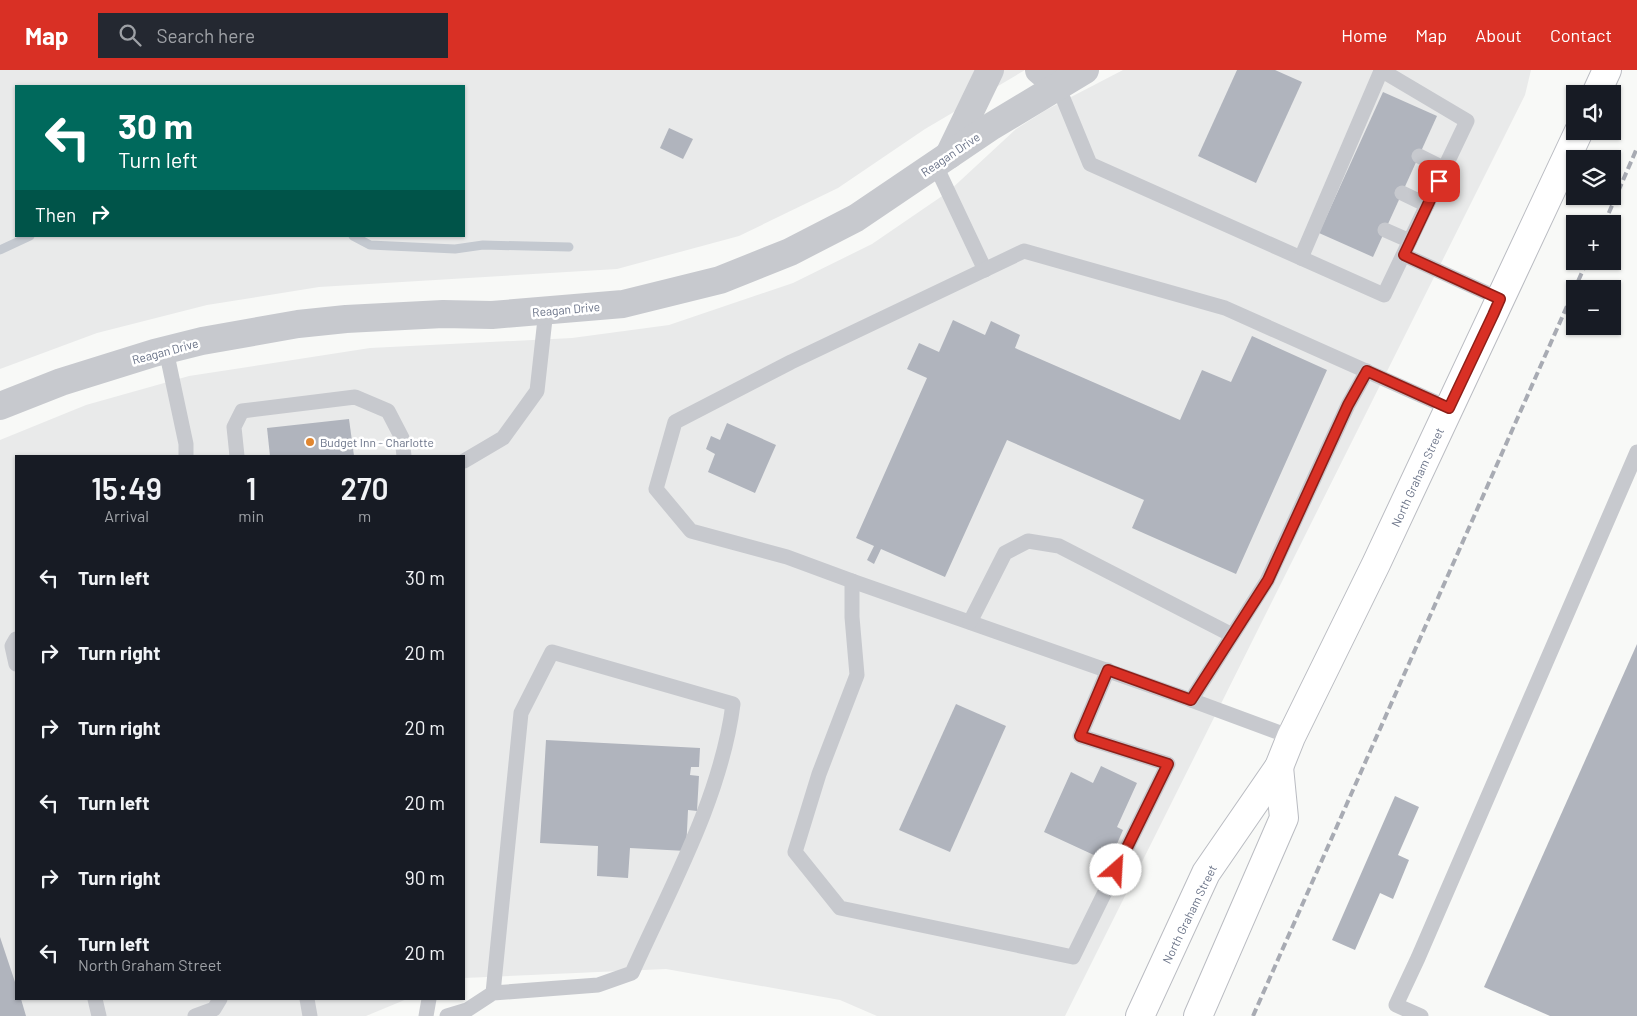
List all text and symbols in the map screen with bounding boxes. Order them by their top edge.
search box [98,13,448,58]
text: Map [25,21,68,50]
icon: search [116,21,144,49]
text: Search here [156,24,255,47]
text: Home [1341,24,1387,46]
text: Map [1415,24,1447,46]
text: About [1475,24,1522,46]
text: Contact [1550,24,1612,46]
map controls [1566,85,1621,335]
button: sound [1566,85,1621,140]
text: 30 m [118,104,193,146]
icon: left [35,105,100,170]
street label: Reagan Drive [918,129,982,179]
text: Turn left [118,146,198,172]
button: layers [1566,150,1621,205]
pin [1418,160,1460,202]
icon: arrive [1425,167,1453,195]
icon: right [86,200,114,228]
text: Then [35,203,76,226]
button: + [1566,215,1621,270]
button: − [1566,280,1621,335]
street label: Reagan Drive [532,299,600,319]
street label: Reagan Drive [130,335,200,367]
street label: North Graham Street [1388,425,1446,529]
place label: Budget Inn - Charlotte [320,435,434,449]
marker: Budget Inn - Charlotte [304,436,316,448]
text: 15:49 [91,470,162,506]
text: 1 [246,470,256,506]
text: 270 [340,470,389,506]
text: Arrival [104,506,149,525]
text: min [238,506,264,525]
text: m [358,506,371,525]
icon: left [35,564,63,592]
text: Turn left [78,566,149,589]
text: 30 m [405,566,445,589]
icon: right [35,639,63,667]
text: Turn right [78,641,160,664]
text: 20 m [405,641,445,664]
icon: right [35,714,63,742]
text: Turn right [78,716,160,739]
text: 20 m [405,716,445,739]
icon: left [35,789,63,817]
text: Turn left [78,791,149,814]
text: 20 m [405,791,445,814]
position arrow [1089,843,1141,895]
street label: North Graham Street [1159,862,1219,966]
icon: right [35,864,63,892]
text: Turn right [78,866,160,889]
text: 90 m [405,866,445,889]
text: Turn left [78,932,149,955]
icon: left [35,939,63,967]
text: 20 m [405,941,445,964]
text: North Graham Street [78,955,222,974]

